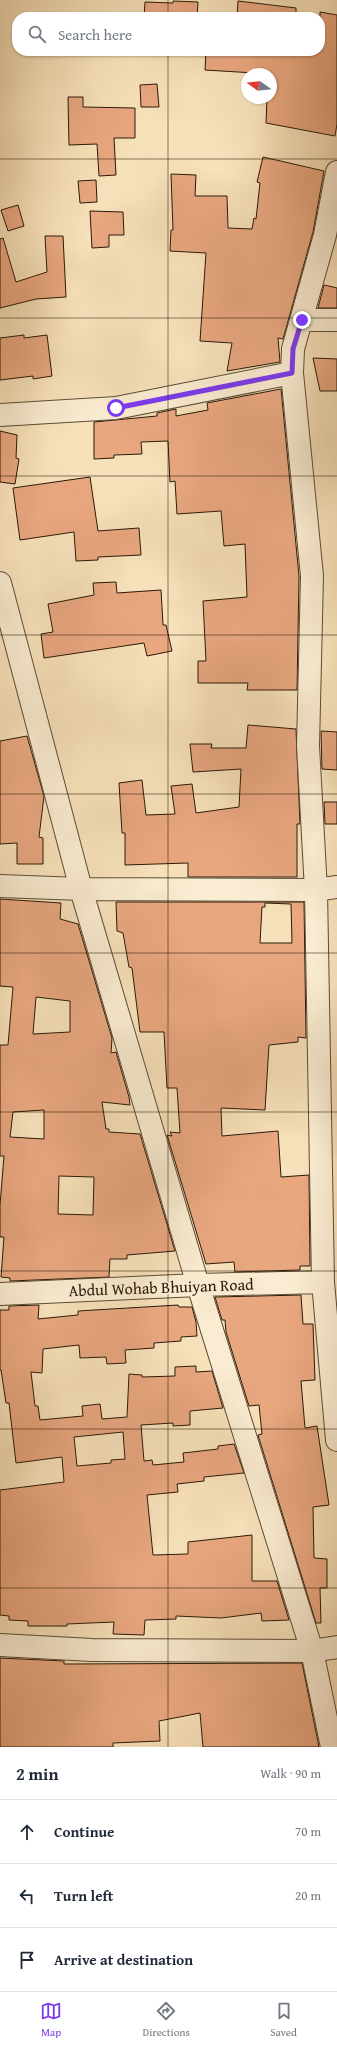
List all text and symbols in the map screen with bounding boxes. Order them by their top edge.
search box [12,12,325,56]
icon: search [26,23,48,45]
text: Search here [58,24,132,45]
north arrow [241,68,277,104]
route end [293,311,311,329]
route start [107,399,125,417]
street label: Abdul Wohab Bhuiyan Road [68,1272,254,1302]
text: 2 min [16,1761,58,1786]
text: Walk · 90 m [260,1764,321,1783]
icon: ahead [16,1821,38,1843]
text: Continue [54,1821,115,1842]
text: 70 m [295,1822,321,1841]
icon: left [16,1885,38,1907]
text: Turn left [54,1885,113,1906]
text: 20 m [295,1886,321,1905]
icon: arrive [16,1949,38,1971]
text: Arrive at destination [54,1949,193,1970]
tab: Map [40,2000,62,2040]
tab: Directions [143,2000,190,2040]
tab: Saved [270,2000,297,2040]

